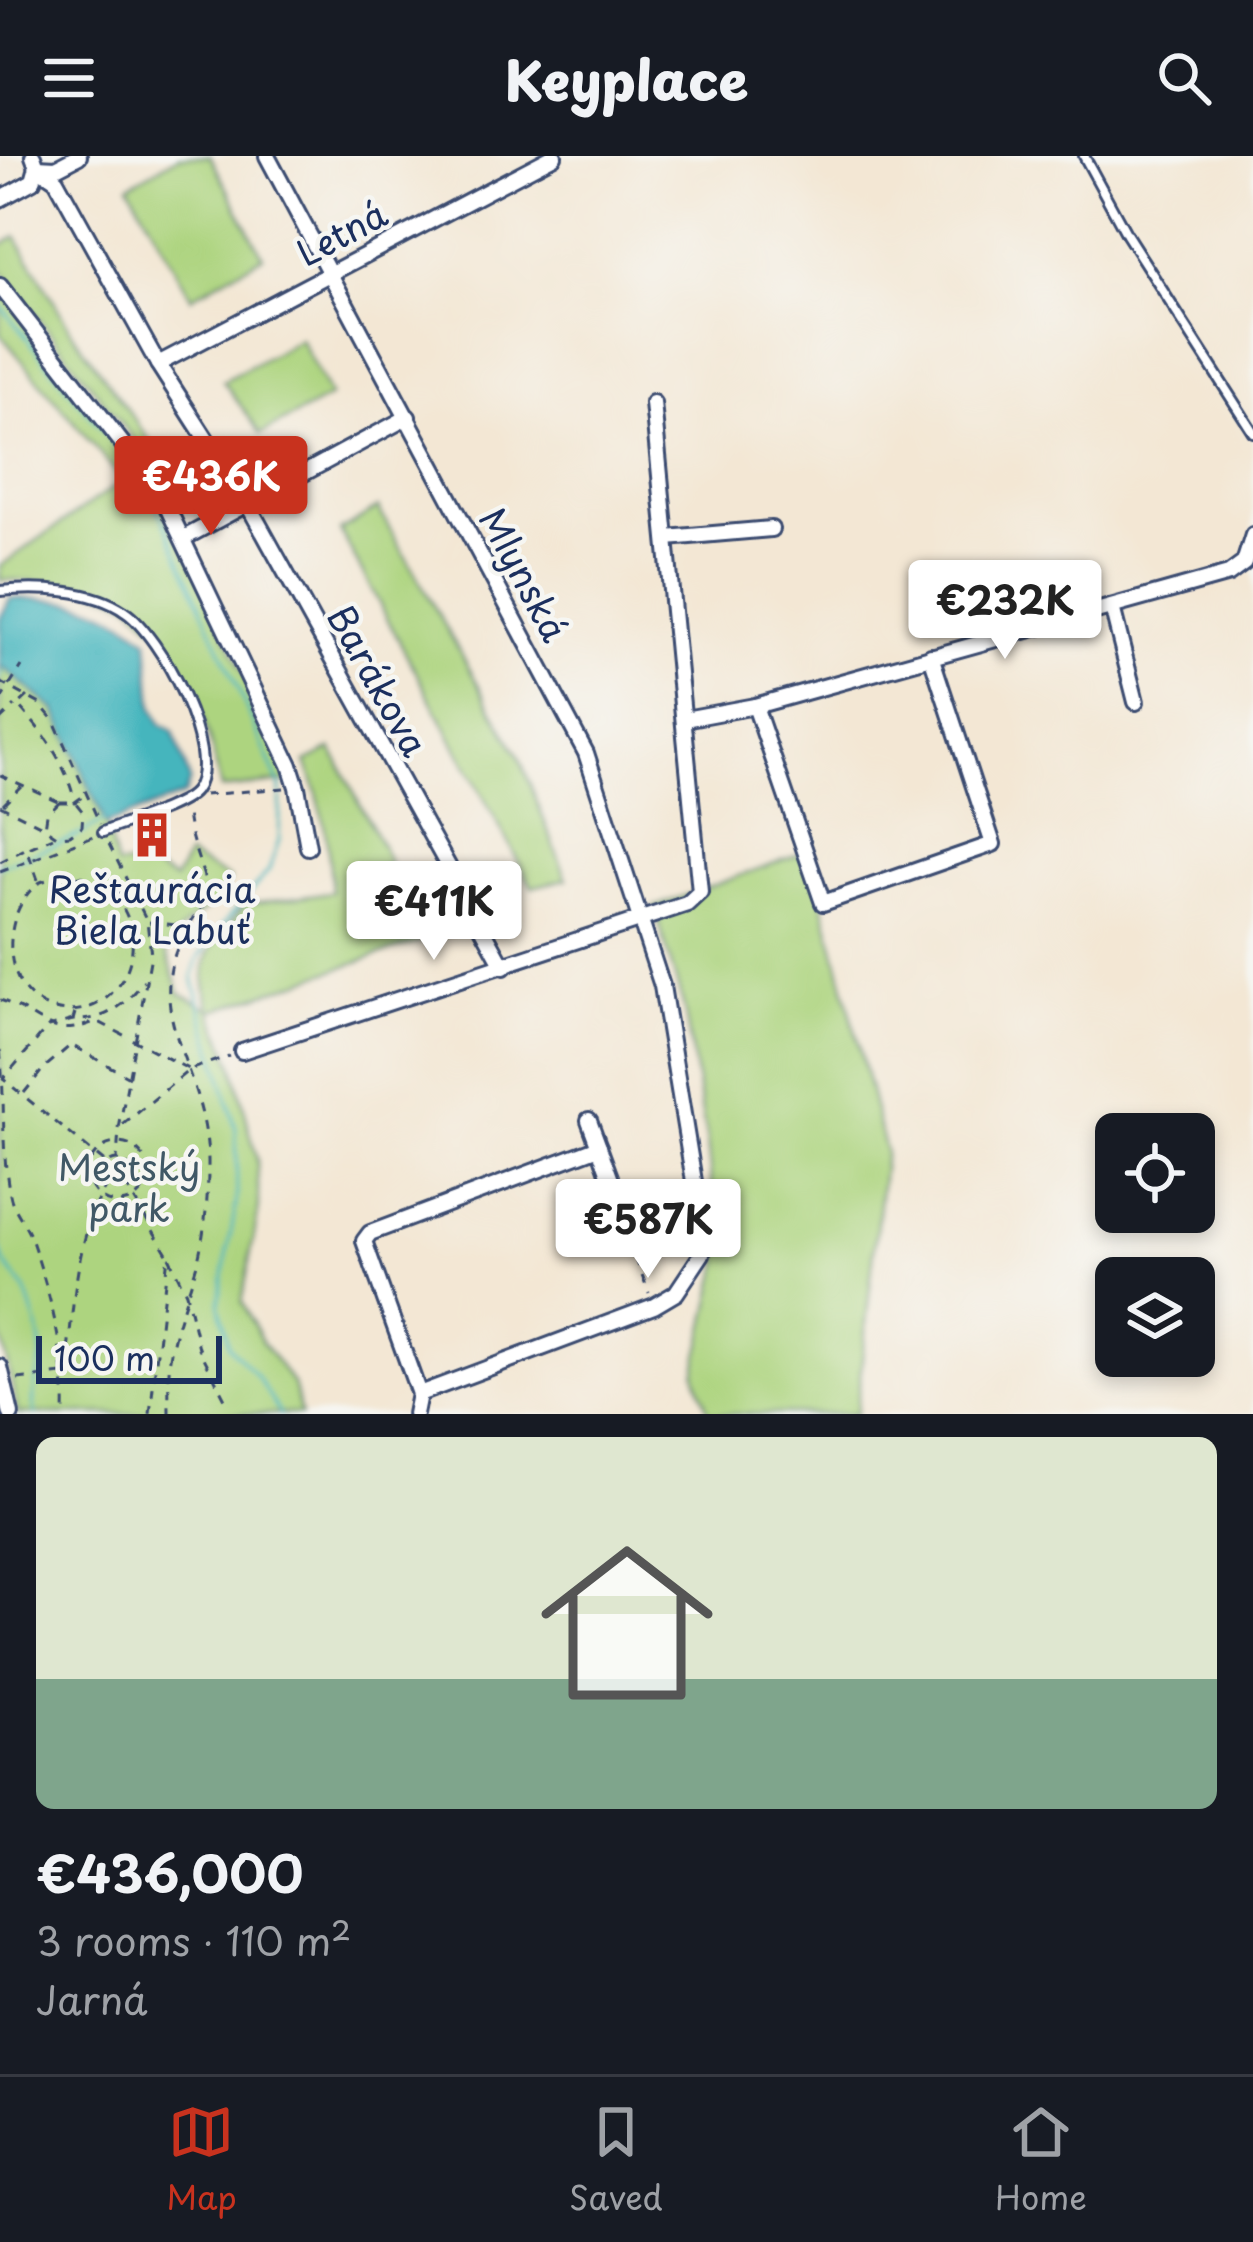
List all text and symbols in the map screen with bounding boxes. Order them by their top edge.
text: Keyplace [505,38,748,119]
icon: menu [36,45,102,111]
icon: search [1151,45,1217,111]
street label: Letná [286,185,396,278]
pin: €436K [127,436,295,538]
text: €436K [141,445,281,504]
street label: Mlynská [467,498,583,651]
pin: €232K [921,560,1089,662]
text: €232K [935,569,1075,628]
street label: Barákova [315,594,443,766]
building icon: Reštaurácia Biela Labuť [127,810,177,860]
place label: Reštaurácia Biela Labuť [48,861,256,956]
pin: €411K [350,861,518,963]
text: €411K [374,870,494,929]
map controls [1095,1113,1215,1377]
button: locate [1095,1113,1215,1233]
park label: Mestský park [58,1139,200,1234]
pin: €587K [564,1179,732,1281]
text: €587K [583,1188,713,1247]
button: layers [1095,1257,1215,1377]
scale bar [36,1330,222,1383]
text: 100 m [54,1332,155,1382]
icon: home [519,1515,735,1731]
text: €436,000 [36,1833,303,1910]
text: 3 rooms · 110 m² [36,1910,351,1969]
text: Jarná [36,1969,148,2028]
tab: Map [166,2099,237,2221]
tab: Saved [569,2099,663,2221]
tab: Home [995,2099,1087,2221]

